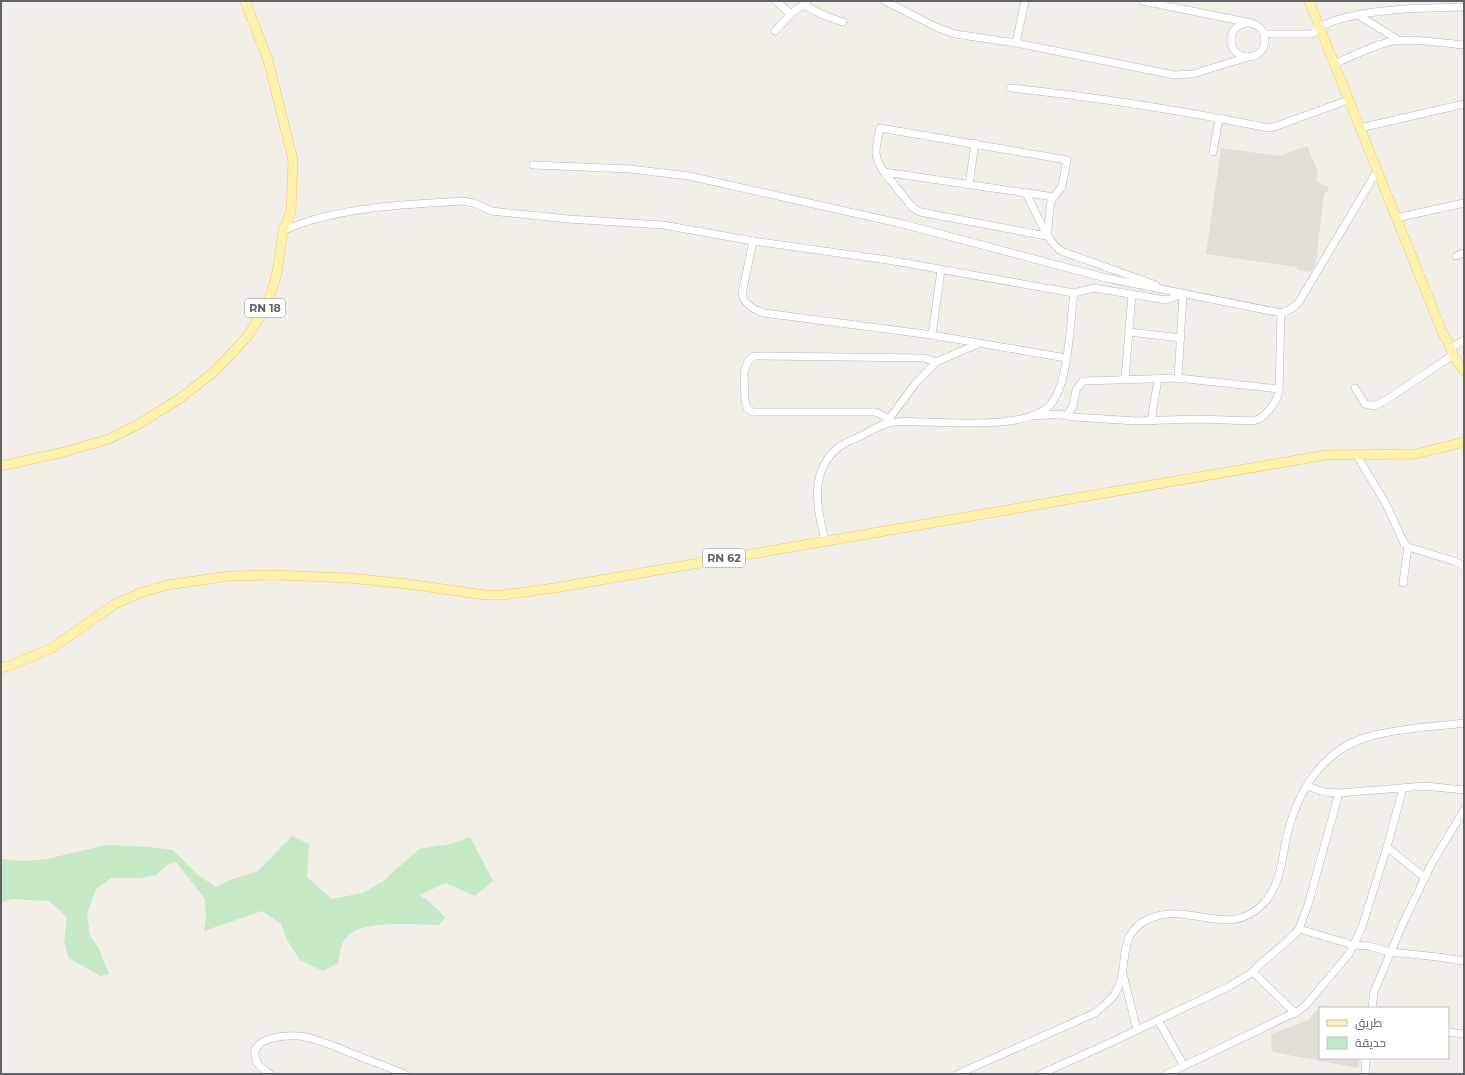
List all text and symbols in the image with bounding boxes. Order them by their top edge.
road number: RN 18 [245,299,285,317]
road number: RN 62 [703,549,745,567]
legend [1319,1007,1449,1059]
text: طريق [1355,1015,1383,1030]
text: حديقة [1355,1035,1386,1050]

